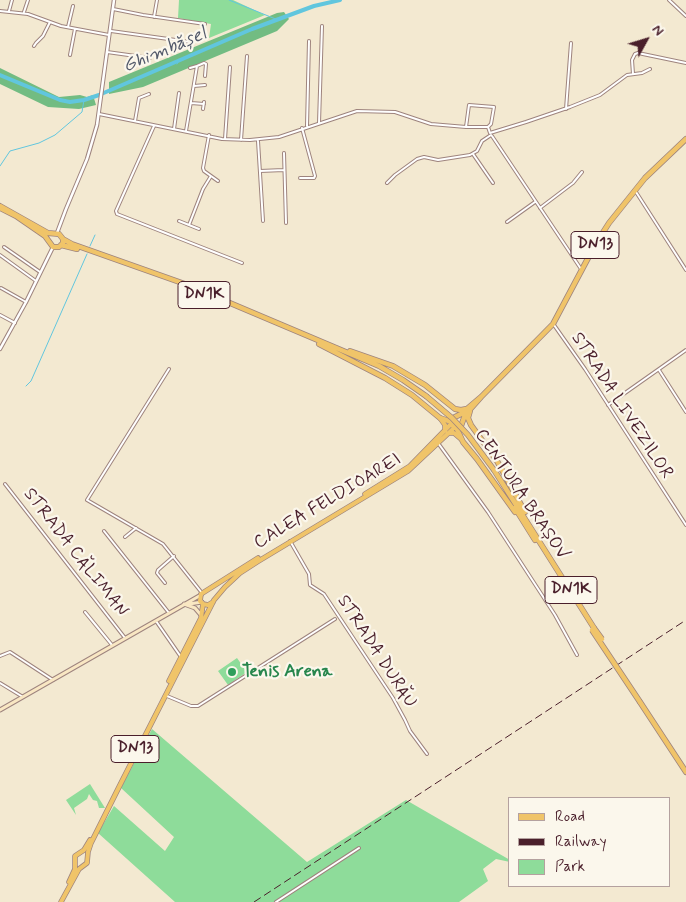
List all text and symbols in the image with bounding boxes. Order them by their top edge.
north arrow [621,15,671,65]
text: N [648,21,668,40]
water label: Ghimbășel [120,23,210,79]
road number: DN13 [571,232,619,258]
road number: DN1K [178,282,230,308]
street label: STRADA LIVEZILOR [566,329,676,483]
street label: CENTURA BRAȘOV [469,425,573,565]
street label: CALEA FELDIOAREI [251,450,405,554]
street label: STRADA CĂLIMAN [18,484,132,622]
road number: DN1K [545,576,597,604]
street label: STRADA DURĂU [332,592,420,712]
place label: Tenis Arena [242,661,332,683]
marker: Tenis Arena [226,666,238,678]
road number: DN13 [111,736,159,762]
legend [508,797,671,887]
text: Road [555,807,585,827]
text: Railway [555,832,607,852]
text: Park [555,857,585,877]

